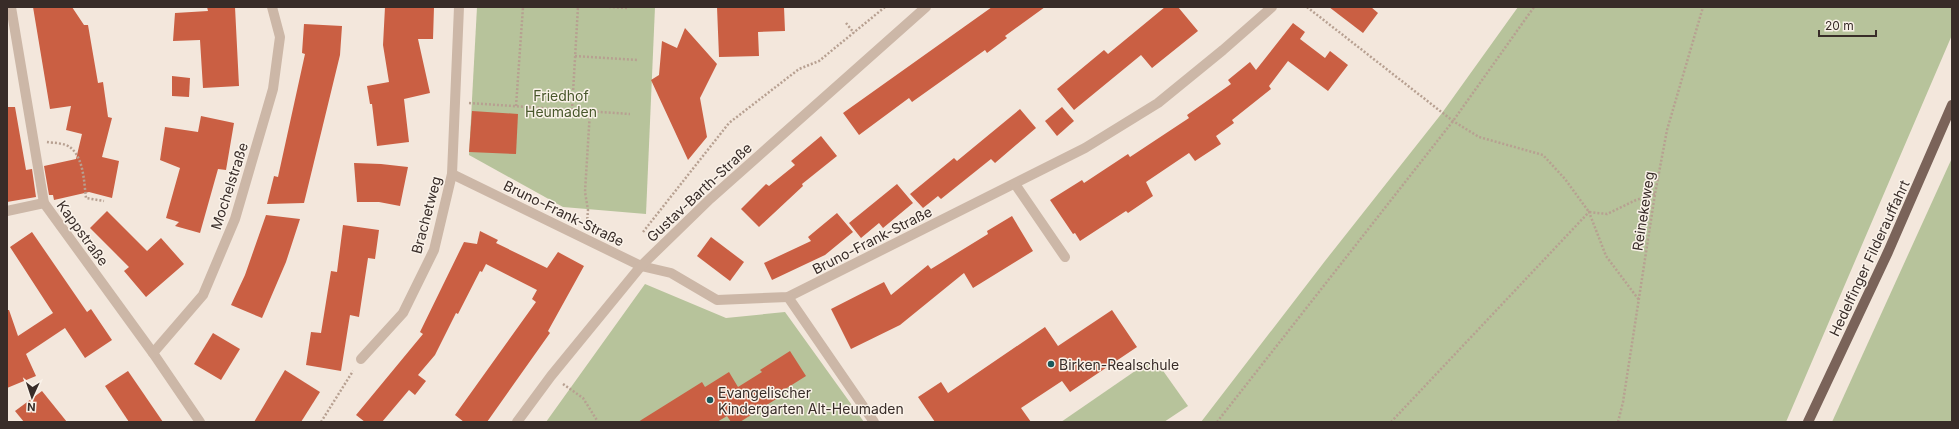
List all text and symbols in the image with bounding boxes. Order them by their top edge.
scale bar [1819,12,1876,38]
text: 20 m [1825,18,1854,33]
park label: Friedhof Heumaden [525,87,597,120]
street label: Gustav-Barth-Straße [643,139,755,245]
street label: Mochelstraße [207,140,251,232]
street label: Reinekeweg [1628,170,1658,252]
street label: Brachetweg [408,174,444,256]
street label: Bruno-Frank-Straße [501,176,627,250]
street label: Hedelfinger Filderauffahrt [1825,177,1913,339]
street label: Kappstraße [54,197,112,269]
street label: Bruno-Frank-Straße [809,202,935,278]
place label: Birken-Realschule [1059,356,1179,373]
marker: Birken-Realschule [1046,359,1056,369]
north arrow [12,377,52,417]
place label: Evangelischer Kindergarten Alt-Heumaden [718,384,904,417]
marker: Evangelischer Kindergarten Alt-Heumaden [705,395,715,405]
text: N [27,400,36,414]

